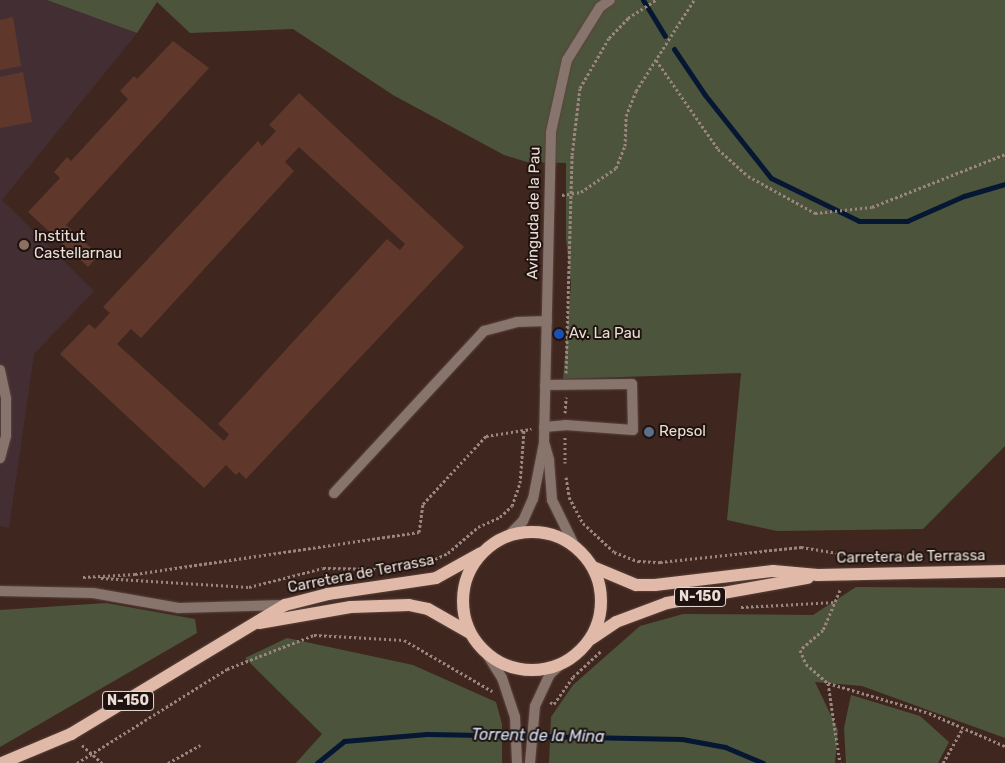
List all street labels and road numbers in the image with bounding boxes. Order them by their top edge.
street label: Avinguda de la Pau [524,146,544,280]
street label: Carretera de Terrassa [836,547,986,567]
street label: Carretera de Terrassa [286,551,436,597]
road number: N-150 [674,586,726,608]
road number: N-150 [102,689,154,712]

